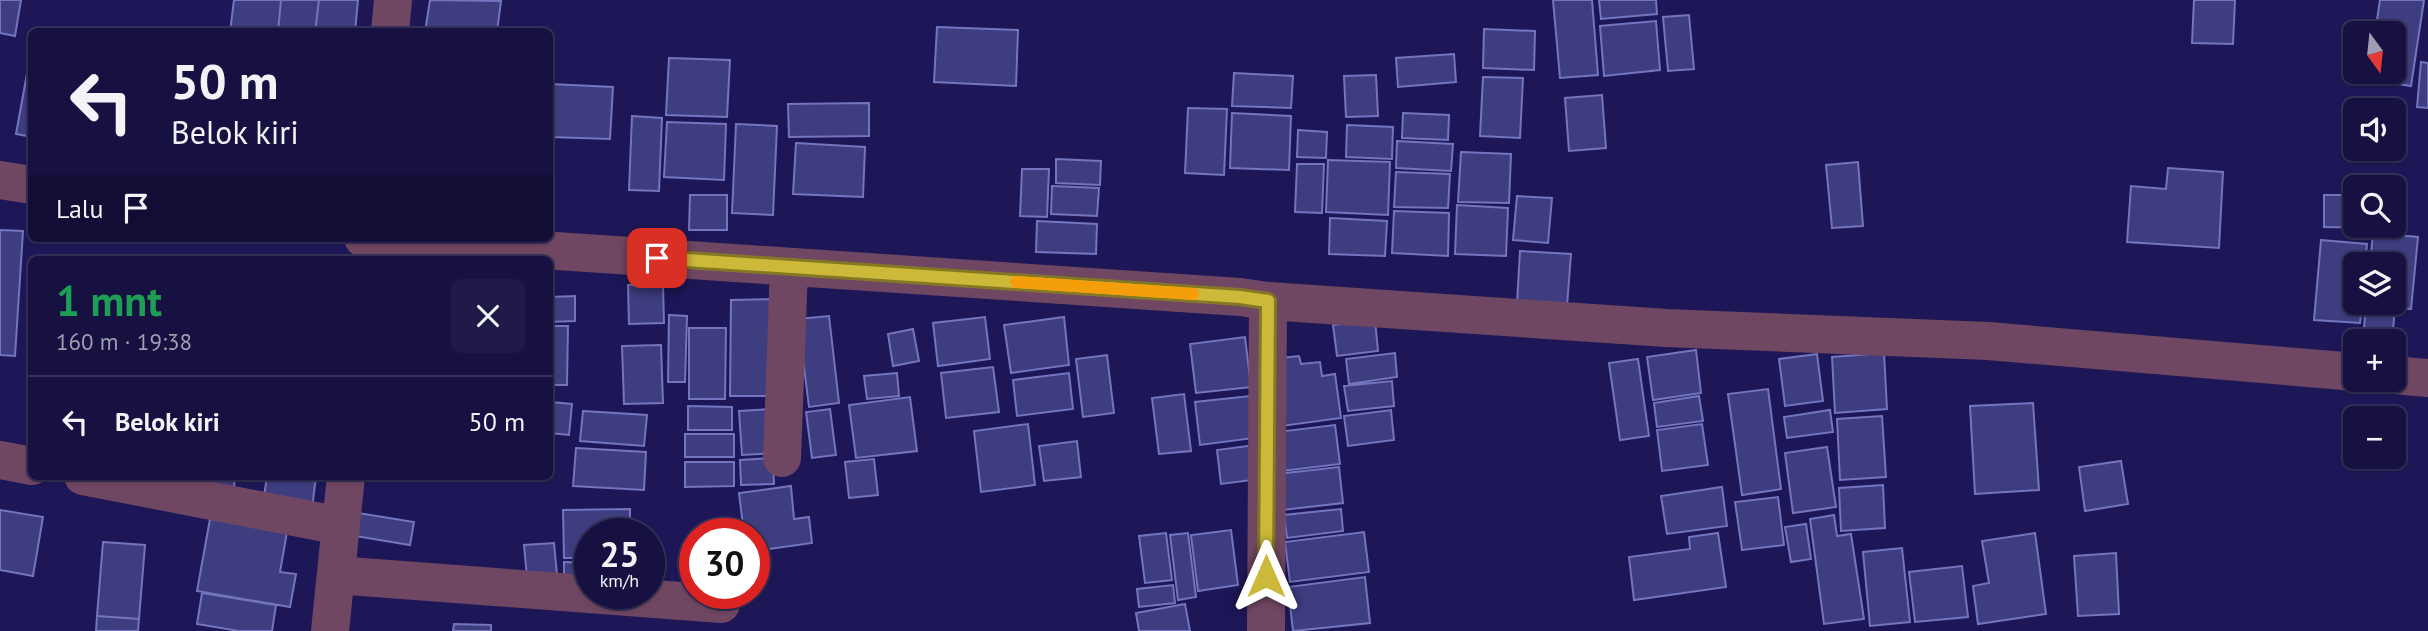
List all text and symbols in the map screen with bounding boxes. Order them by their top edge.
north arrow [2343,21,2406,84]
map controls [2343,21,2406,469]
text: 50 m [171,49,278,113]
icon: left [56,56,147,147]
button: sound [2343,98,2406,161]
text: Belok kiri [171,111,299,153]
button: search [2343,175,2406,238]
icon: arrive [117,189,155,227]
text: Lalu [56,192,103,225]
pin [627,228,687,288]
icon: arrive [638,239,676,277]
button: layers [2343,252,2406,315]
text: 1 mnt [56,273,162,328]
button: close [451,279,525,353]
text: 160 m · 19:38 [56,327,192,356]
button: + [2343,329,2406,392]
icon: left [56,403,94,441]
text: Belok kiri [115,405,220,438]
text: 50 m [469,405,525,438]
button: − [2343,406,2406,469]
speed limit sign: 30 [679,518,770,609]
text: 25 [600,531,639,577]
position arrow [1229,539,1303,613]
text: km/h [600,569,639,592]

